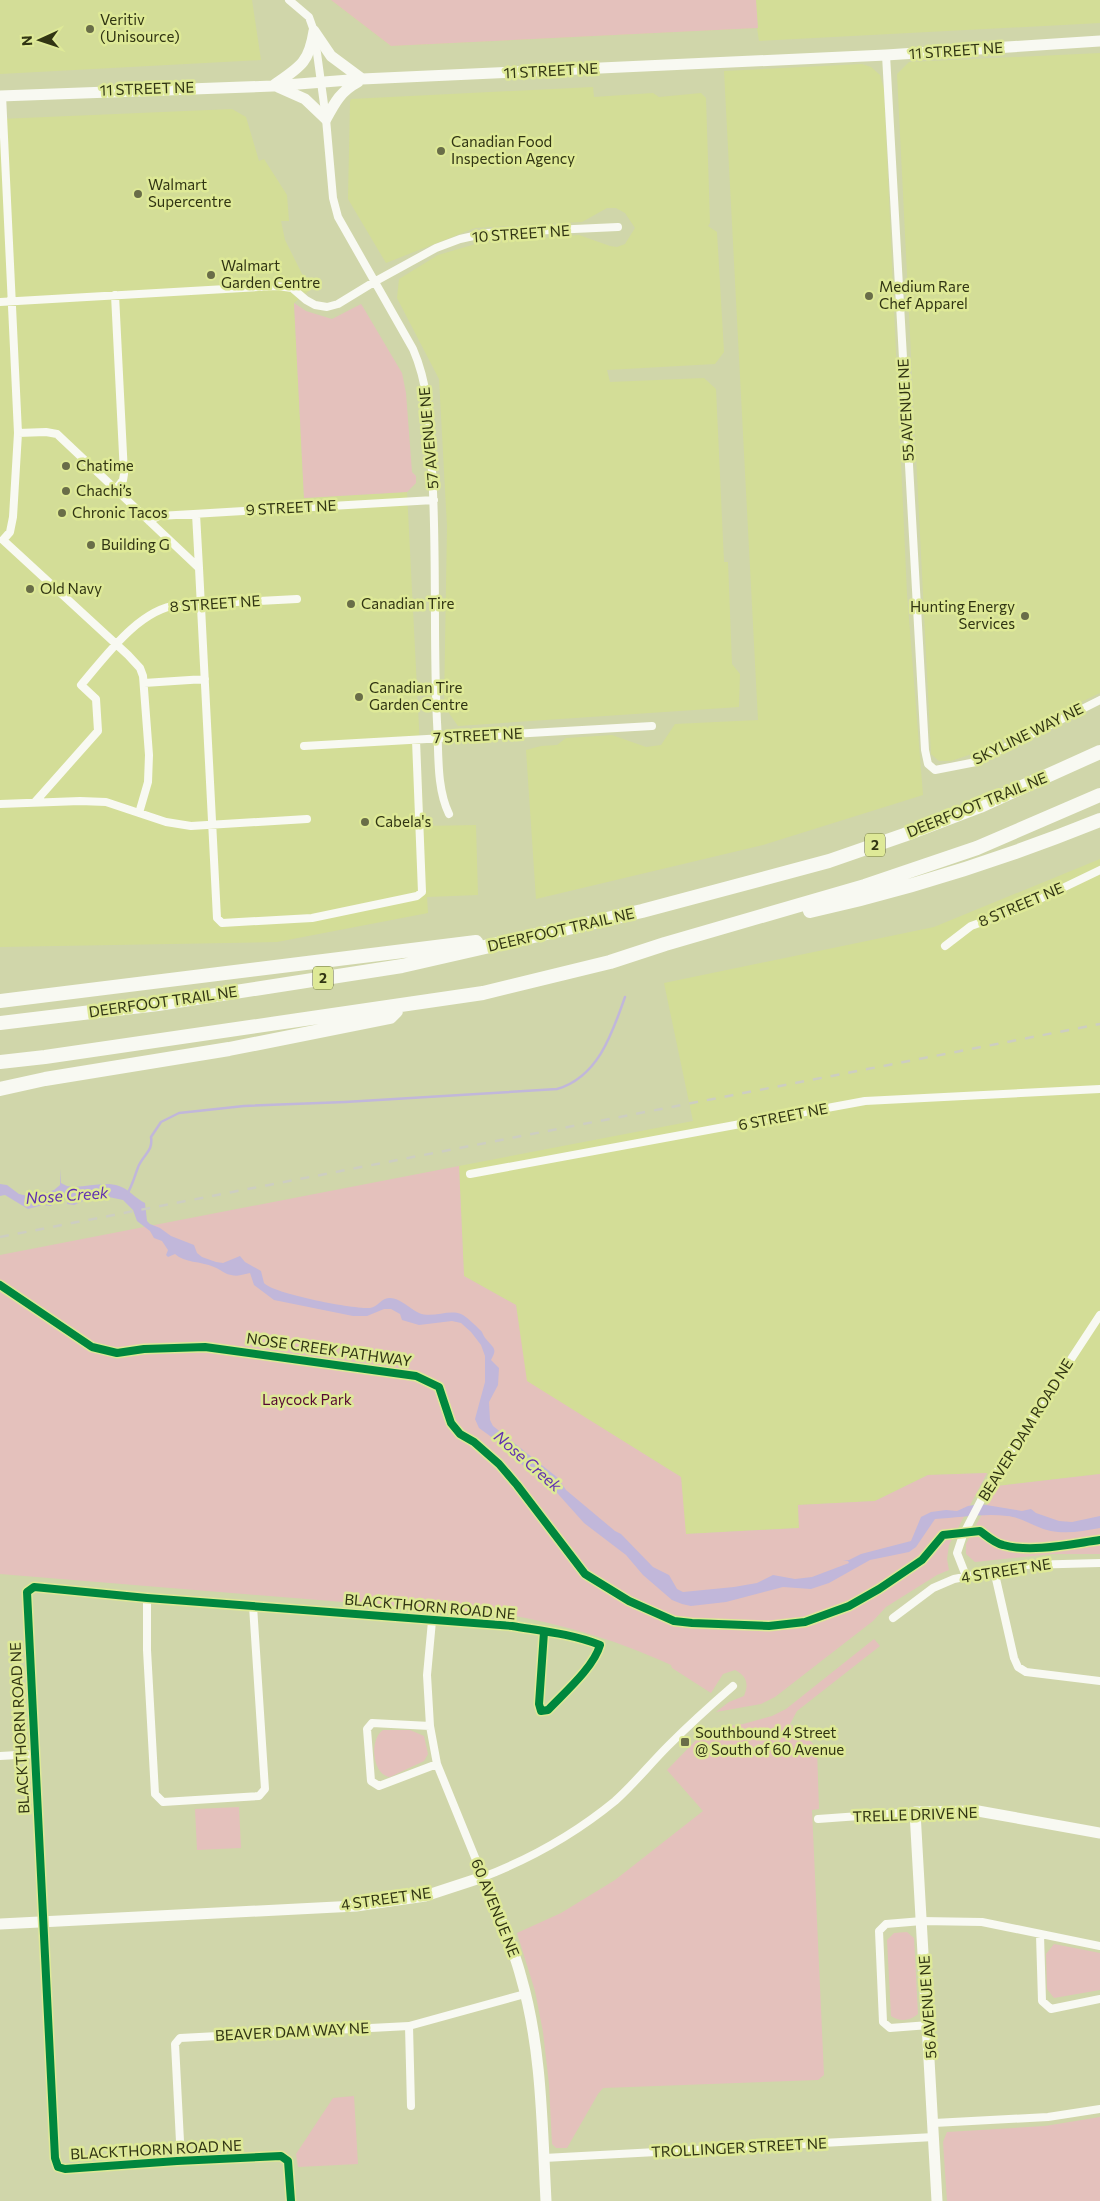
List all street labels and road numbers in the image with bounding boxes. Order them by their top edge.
street label: 11 STREET NE [908,38,1004,62]
street label: 11 STREET NE [503,59,599,81]
street label: 11 STREET NE [99,77,195,99]
street label: 10 STREET NE [471,221,570,245]
street label: 55 AVENUE NE [893,358,917,462]
street label: 57 AVENUE NE [415,386,441,490]
street label: 9 STREET NE [245,496,337,518]
street label: 8 STREET NE [169,591,261,615]
street label: SKYLINE WAY NE [969,699,1086,768]
street label: 7 STREET NE [433,724,523,746]
street label: DEERFOOT TRAIL NE [904,768,1050,840]
road number: 2 [865,834,885,856]
street label: 8 STREET NE [975,878,1066,930]
street label: DEERFOOT TRAIL NE [486,903,636,955]
road number: 2 [313,966,333,990]
street label: DEERFOOT TRAIL NE [87,982,238,1020]
street label: 6 STREET NE [737,1099,829,1134]
street label: NOSE CREEK PATHWAY [245,1328,413,1370]
street label: BEAVER DAM ROAD NE [974,1355,1076,1504]
street label: 4 STREET NE [960,1554,1052,1586]
street label: BLACKTHORN ROAD NE [344,1590,517,1622]
street label: BLACKTHORN ROAD NE [6,1642,32,1814]
street label: TRELLE DRIVE NE [852,1803,978,1825]
street label: 60 AVENUE NE [468,1856,524,1960]
street label: 4 STREET NE [340,1883,432,1913]
street label: 56 AVENUE NE [914,1955,940,2059]
street label: BEAVER DAM WAY NE [214,2018,370,2044]
street label: TROLLINGER STREET NE [651,2133,827,2161]
street label: BLACKTHORN ROAD NE [70,2136,242,2162]

